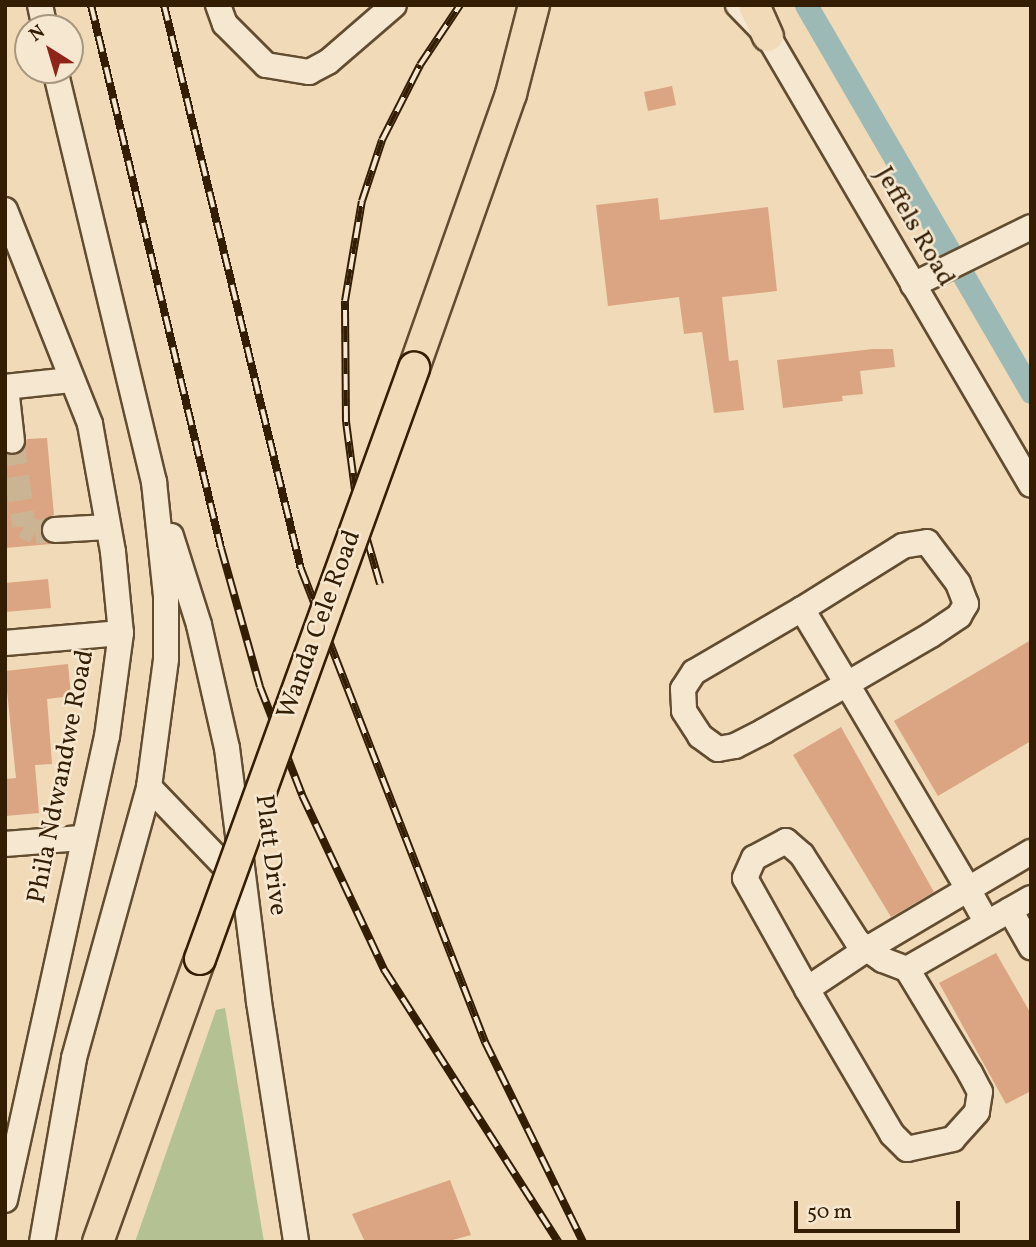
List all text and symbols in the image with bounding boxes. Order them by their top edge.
north arrow [14,14,84,84]
text: N [24,19,51,48]
street label: Jeffels Road [867,161,961,293]
street label: Wanda Cele Road [271,526,369,724]
street label: Phila Ndwandwe Road [22,648,102,906]
street label: Platt Drive [247,792,293,918]
scale bar [798,1188,964,1232]
text: 50 m [807,1198,852,1227]

